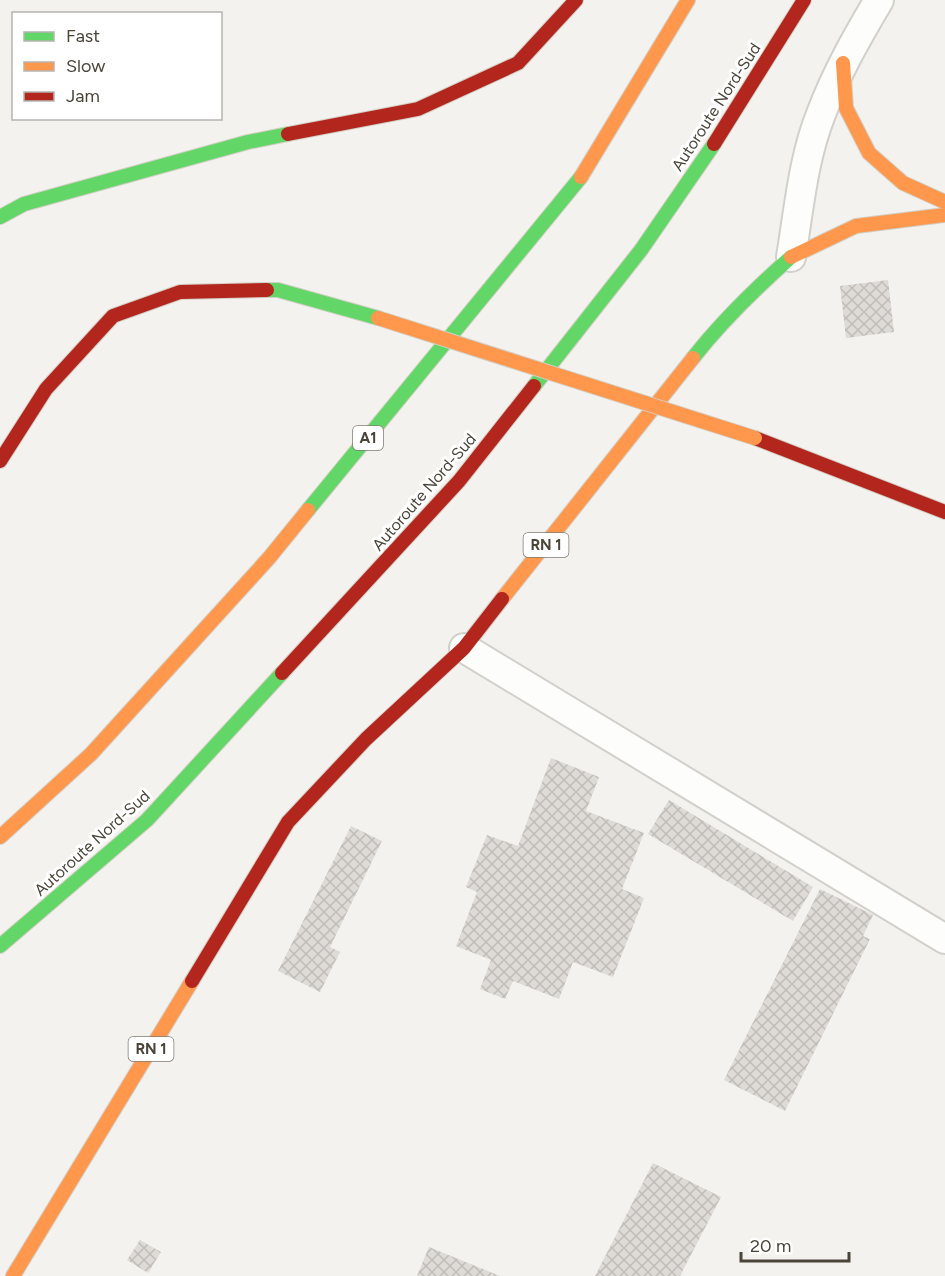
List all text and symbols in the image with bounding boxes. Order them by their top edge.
legend [12,12,222,120]
text: Fast [66,25,100,47]
street label: Autoroute Nord-Sud [668,40,764,174]
text: Slow [66,55,105,77]
text: Jam [66,85,100,107]
road number: A1 [353,426,383,450]
street label: Autoroute Nord-Sud [368,430,480,554]
road number: RN 1 [524,533,568,557]
street label: Autoroute Nord-Sud [30,786,154,900]
road number: RN 1 [128,1037,174,1061]
scale bar [741,1225,849,1263]
text: 20 m [750,1235,791,1257]

